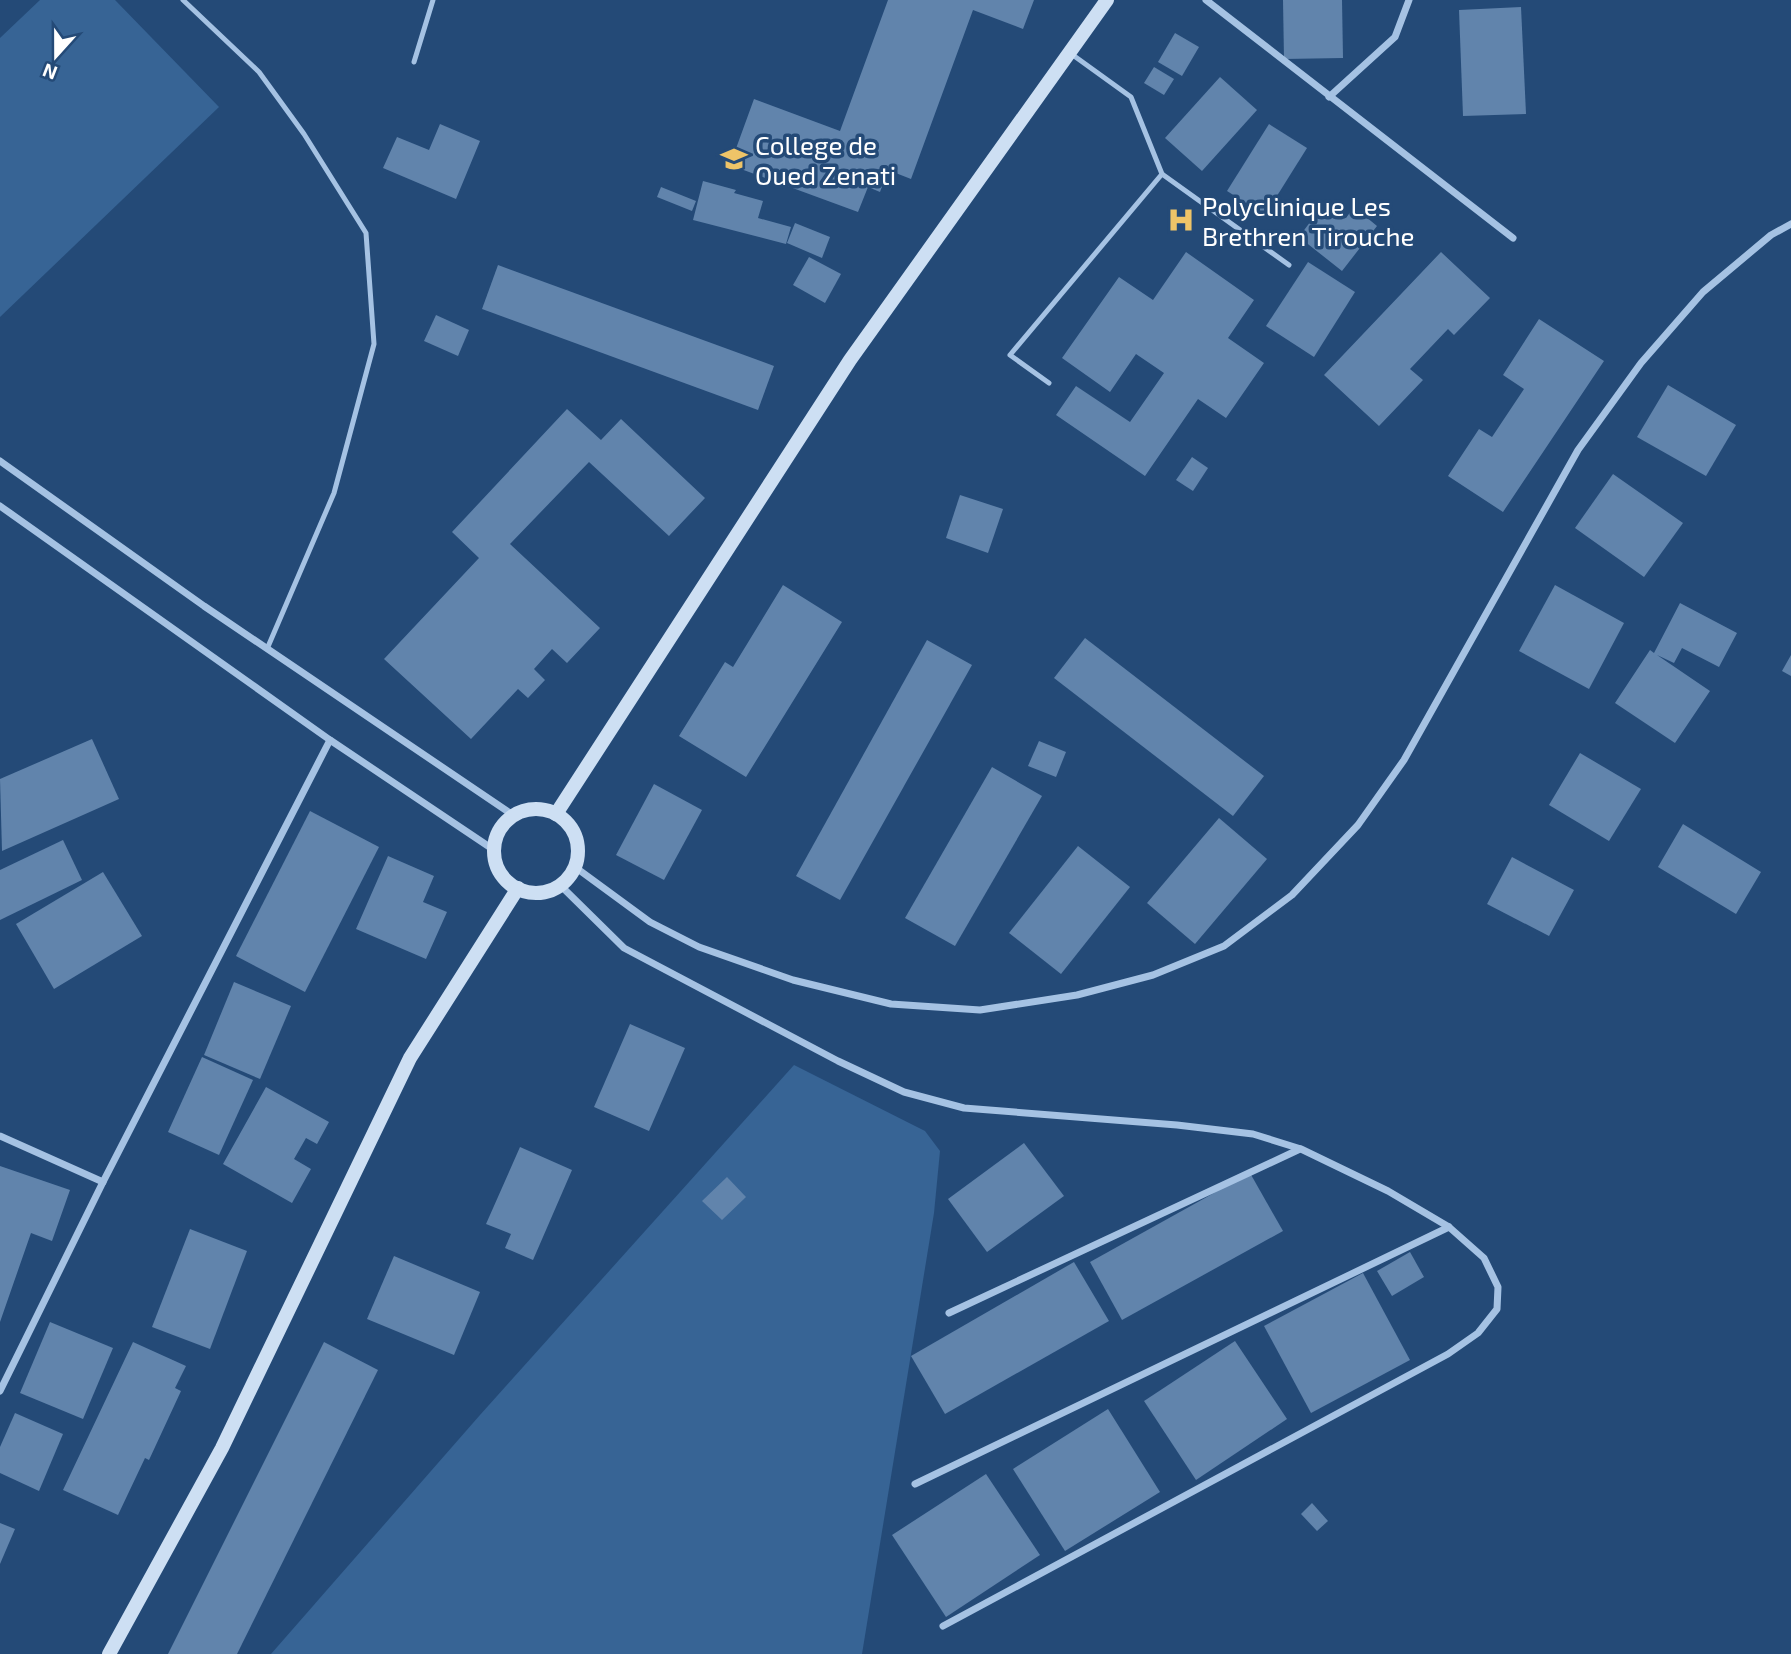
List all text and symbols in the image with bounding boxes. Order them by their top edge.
north arrow [21,21,91,91]
text: N [39,59,60,86]
place label: College de Oued Zenati [755,129,896,190]
school or university icon: College de Oued Zenati [719,144,749,174]
place label: Polyclinique Les Brethren Tirouche [1202,190,1415,251]
hospital icon: Polyclinique Les Brethren Tirouche [1166,205,1196,235]

